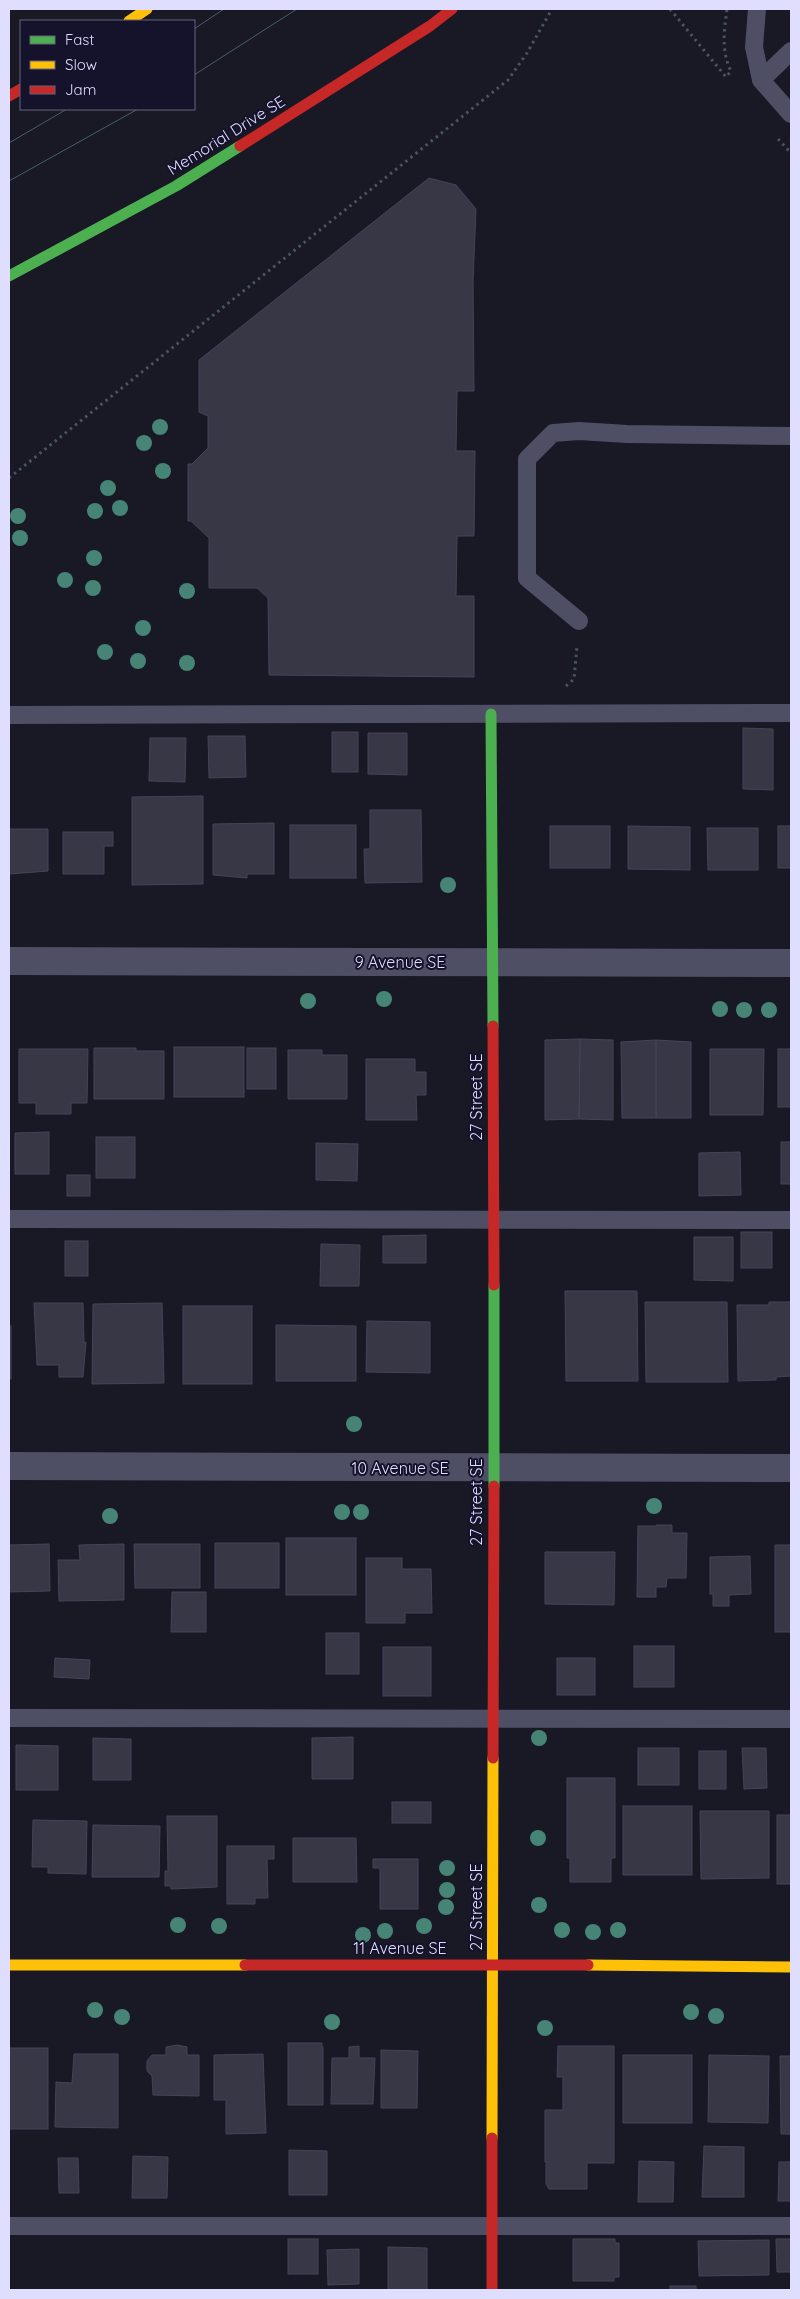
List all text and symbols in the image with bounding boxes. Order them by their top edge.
legend [20,20,195,110]
text: Fast [65,30,94,49]
text: Slow [65,55,97,74]
text: Jam [65,80,96,99]
street label: Memorial Drive SE [164,91,288,179]
street label: 9 Avenue SE [355,952,445,972]
street label: 27 Street SE [466,1053,486,1141]
street label: 10 Avenue SE [352,1458,448,1478]
street label: 27 Street SE [466,1458,486,1546]
street label: 27 Street SE [466,1863,486,1951]
street label: 11 Avenue SE [353,1938,447,1958]

